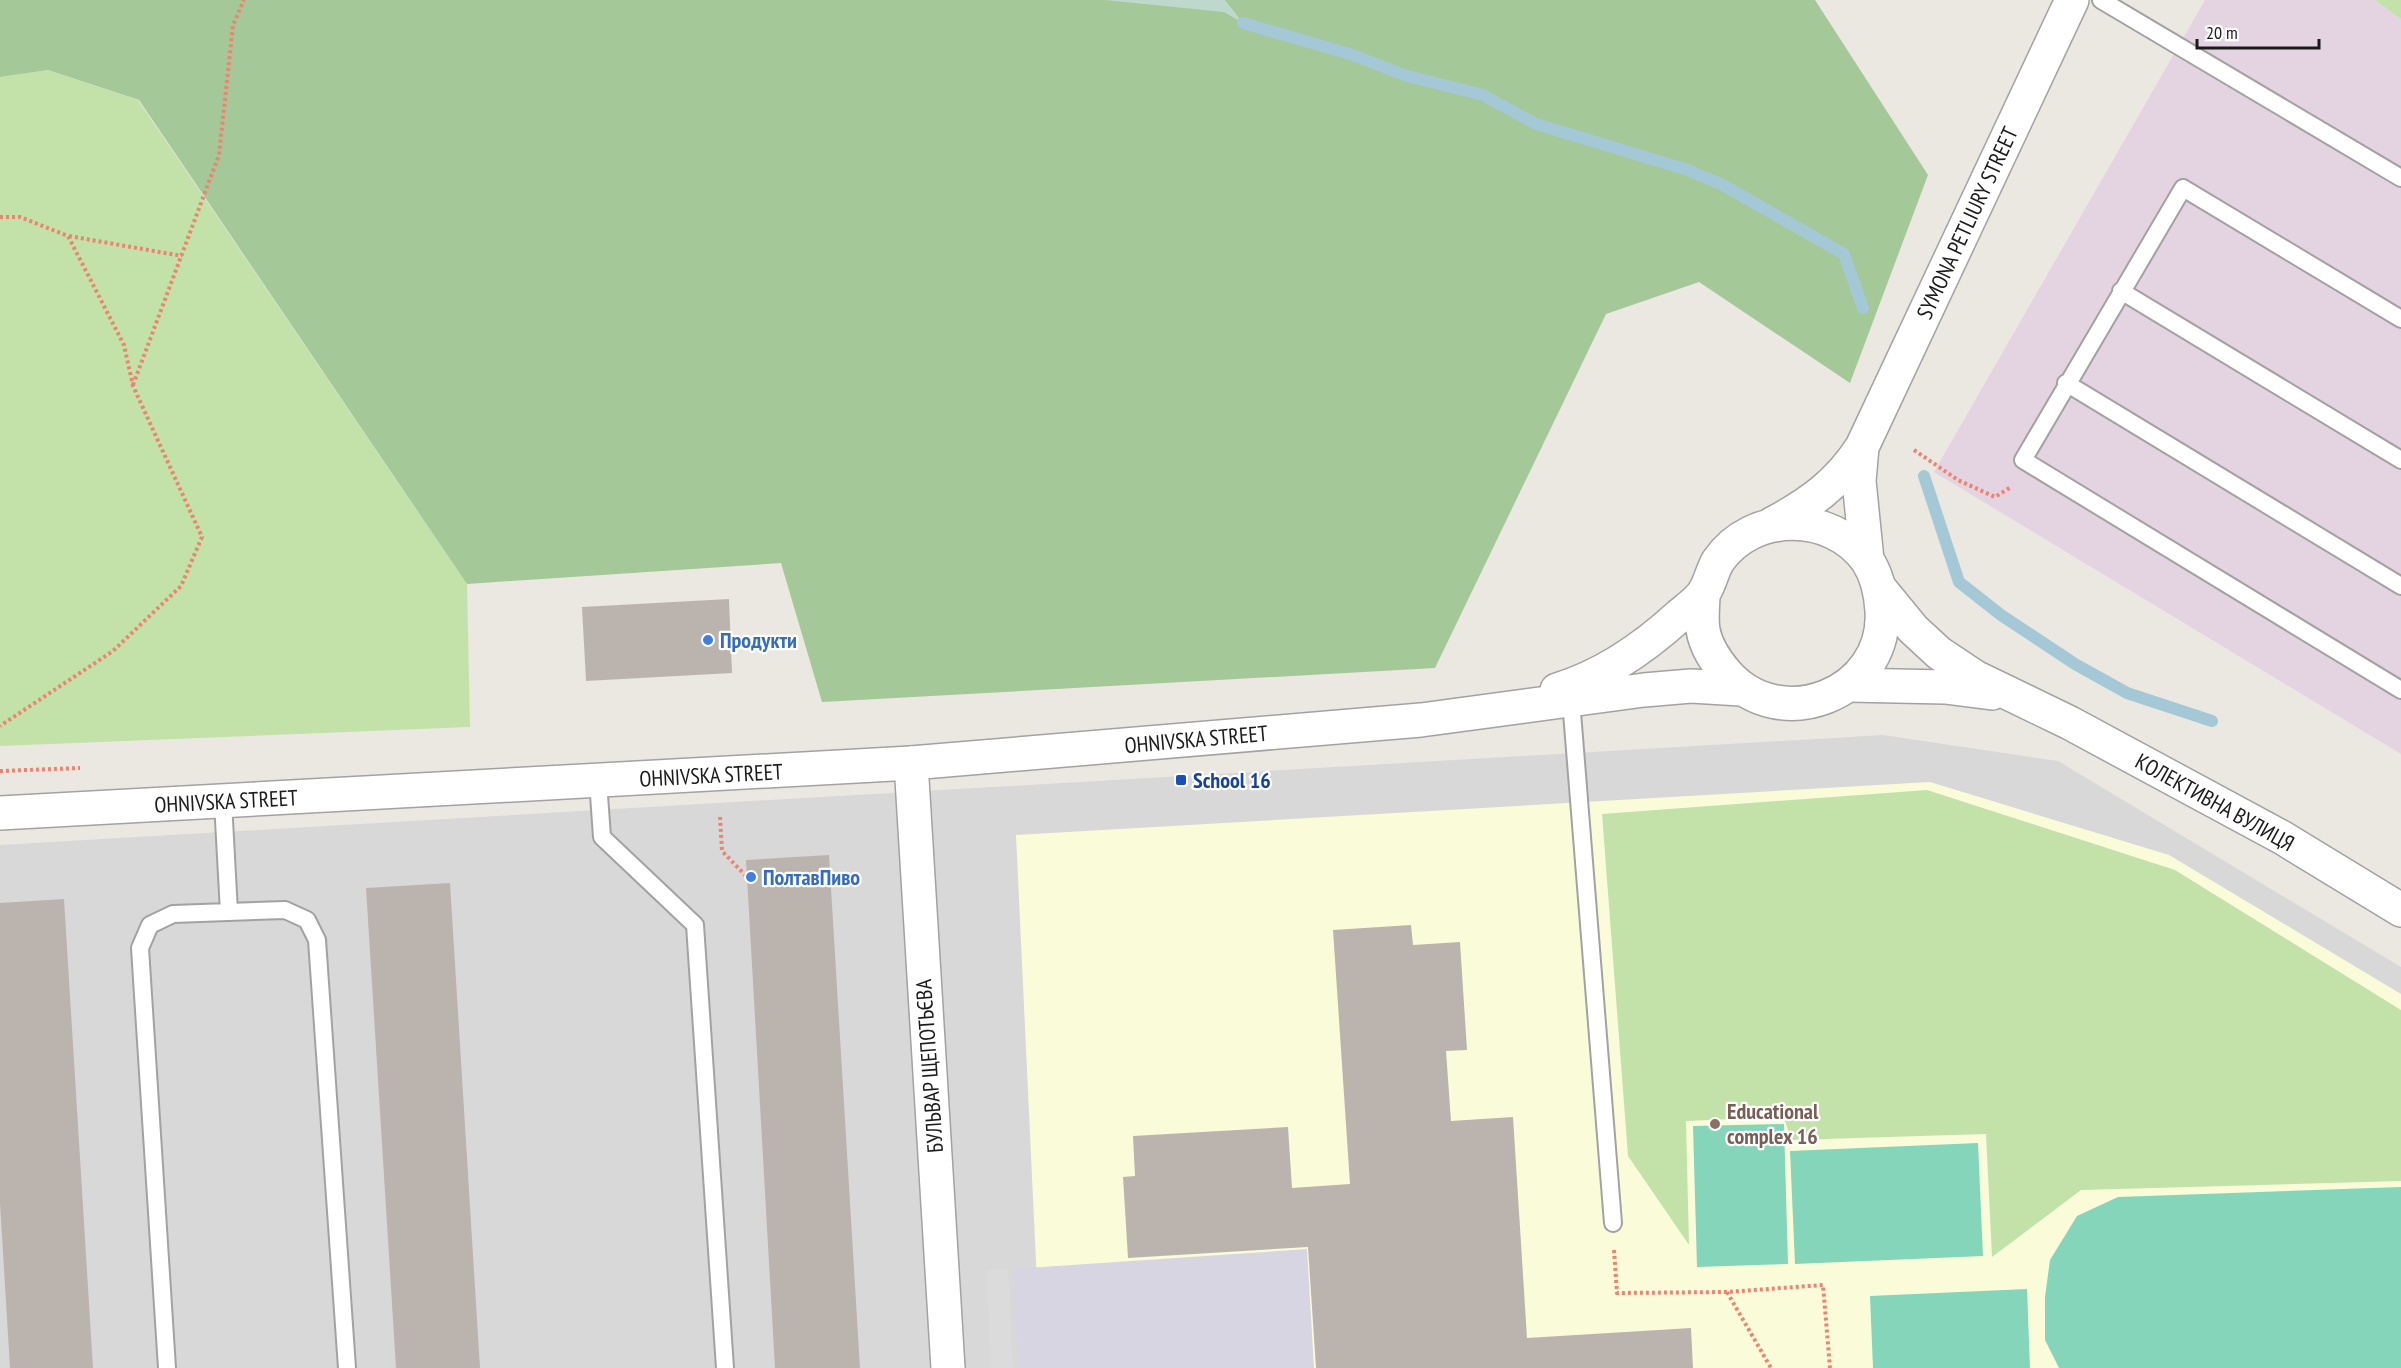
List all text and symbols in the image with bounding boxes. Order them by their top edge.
scale bar [2197,12,2318,50]
text: 20 m [2206,21,2238,44]
street label: SYMONA PETLIURY STREET [1910,122,2024,324]
place label: Продукти [720,626,797,654]
marker: Продукти [701,633,715,647]
street label: OHNIVSKA STREET [1123,719,1269,759]
street label: КОЛЕКТИВНА ВУЛИЦЯ [2131,747,2299,857]
street label: OHNIVSKA STREET [639,757,784,793]
place label: School 16 [1193,766,1271,794]
marker: School 16 [1174,773,1188,787]
street label: OHNIVSKA STREET [154,783,299,819]
place label: ПолтавПиво [763,863,860,891]
marker: ПолтавПиво [744,870,758,884]
street label: БУЛЬВАР ЩЕПОТЬЄВА [909,978,949,1154]
place label: Educational complex 16 [1727,1097,1819,1150]
marker: Educational complex 16 [1708,1117,1722,1131]

